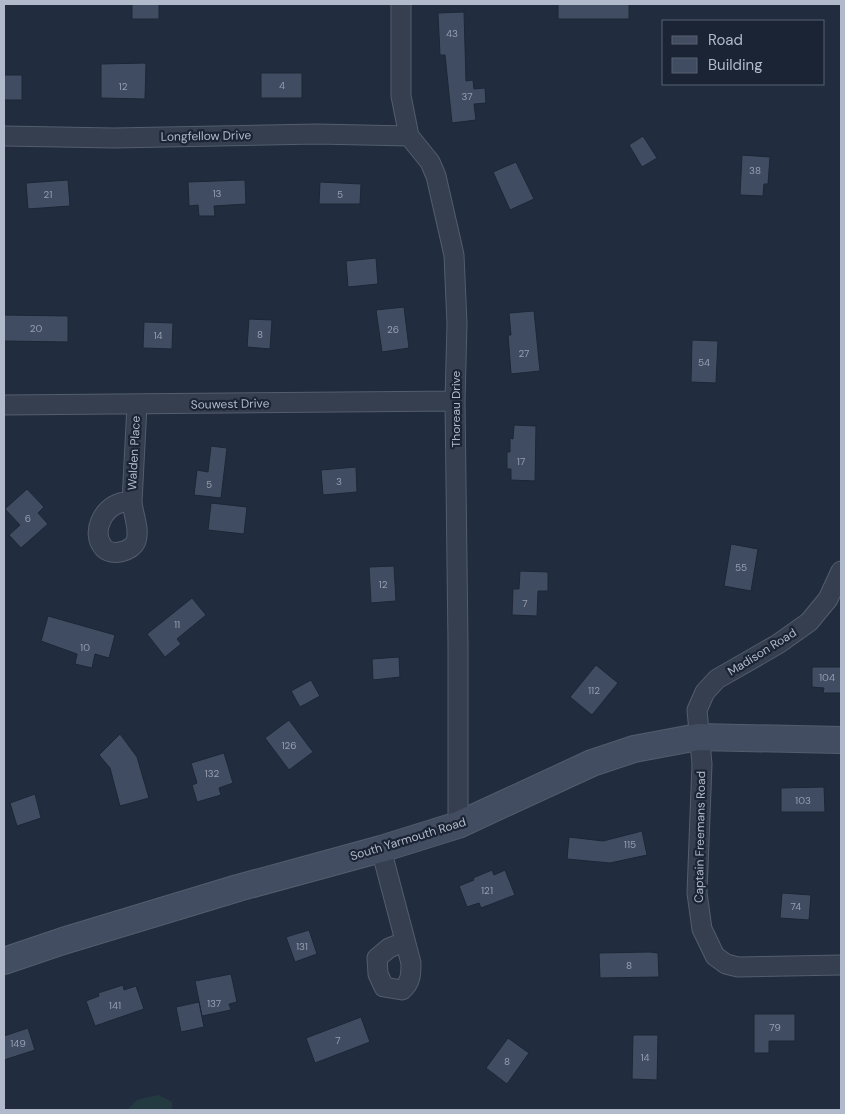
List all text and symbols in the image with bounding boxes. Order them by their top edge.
legend [662,20,825,85]
house number: 43 [446,27,458,40]
text: Road [708,30,743,50]
text: Building [708,55,763,75]
house number: 4 [279,79,285,92]
house number: 12 [119,80,128,93]
house number: 37 [461,90,473,103]
street label: Longfellow Drive [161,127,252,145]
house number: 38 [749,164,761,177]
house number: 13 [212,187,222,200]
house number: 21 [44,188,52,201]
house number: 5 [337,188,343,201]
house number: 20 [30,322,42,335]
house number: 26 [387,323,399,336]
house number: 8 [257,328,263,341]
house number: 14 [153,329,163,342]
house number: 27 [519,347,529,360]
house number: 54 [698,356,710,369]
street label: Thoreau Drive [448,370,464,447]
street label: Souwest Drive [190,395,270,413]
street label: Walden Place [124,415,144,491]
house number: 17 [517,455,525,468]
house number: 3 [336,475,342,488]
house number: 5 [206,478,212,491]
house number: 6 [25,512,31,525]
house number: 55 [735,561,747,574]
house number: 12 [379,578,388,591]
house number: 7 [522,597,528,610]
house number: 11 [174,618,180,631]
street label: Madison Road [725,624,799,680]
house number: 10 [80,641,90,654]
house number: 104 [819,671,835,684]
house number: 112 [588,684,600,697]
house number: 126 [281,739,297,752]
house number: 132 [205,767,220,780]
street label: Captain Freemans Road [691,771,709,903]
house number: 103 [795,794,811,807]
street label: South Yarmouth Road [348,814,468,864]
house number: 115 [624,838,636,851]
house number: 121 [481,884,493,897]
house number: 74 [791,900,801,913]
house number: 131 [296,940,308,953]
house number: 8 [626,959,632,972]
house number: 137 [207,997,221,1010]
house number: 141 [109,999,121,1012]
house number: 79 [769,1021,781,1034]
house number: 7 [335,1034,341,1047]
house number: 149 [10,1037,26,1050]
house number: 14 [640,1051,650,1064]
house number: 8 [504,1055,510,1068]

